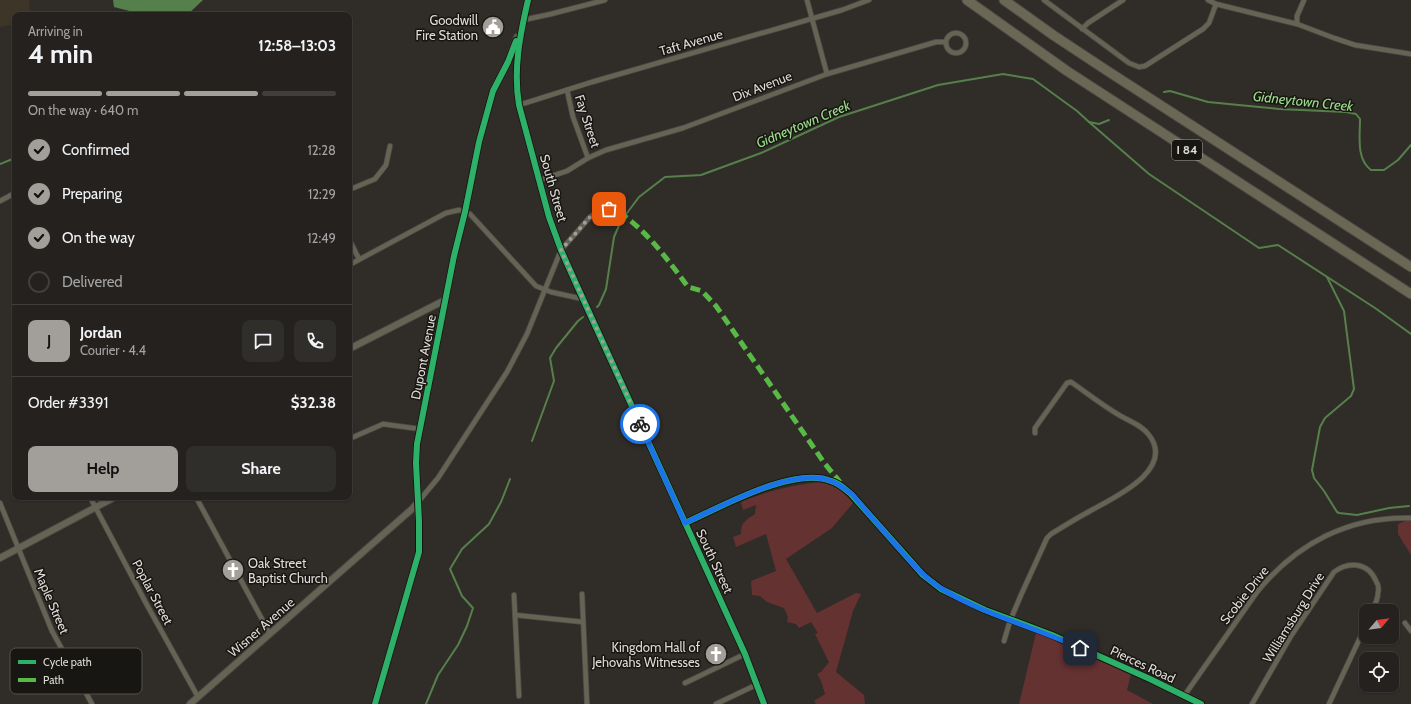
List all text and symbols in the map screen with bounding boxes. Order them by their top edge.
place label: Goodwill Fire Station [416,12,478,43]
public building icon: Goodwill Fire Station [480,14,506,40]
text: Arriving in [28,23,83,39]
street label: Taft Avenue [657,25,725,59]
text: 12:58–13:03 [258,37,336,55]
text: 4 min [28,38,93,70]
street label: Dix Avenue [730,67,794,105]
water label: Gidneytown Creek [1252,87,1355,115]
street label: Fay Street [572,92,604,150]
water label: Gidneytown Creek [753,96,854,152]
text: On the way · 640 m [28,102,138,118]
icon: check [28,139,50,161]
road number: I 84 [1172,140,1202,160]
text: Confirmed [62,141,130,159]
text: 12:28 [308,142,336,158]
street label: South Street [537,152,571,224]
icon: check [28,183,50,205]
text: Preparing [62,185,122,203]
text: 12:29 [308,186,336,202]
pin [592,192,626,226]
icon: bag [598,198,620,220]
icon: check [28,227,50,249]
text: On the way [62,229,135,247]
text: 12:49 [307,230,336,246]
text: Delivered [62,273,123,291]
street label: Dupont Avenue [407,313,439,401]
button: chat [242,320,284,362]
button: phone [294,320,336,362]
text: Jordan [80,324,122,342]
text: J [47,332,51,350]
text: Courier · 4.4 [80,342,146,358]
text: Order #3391 [28,394,108,412]
text: $32.38 [291,394,336,412]
courier [620,404,660,444]
icon: bike [629,413,651,435]
button: Help [28,446,178,492]
button: Share [186,446,336,492]
street label: South Street [693,526,737,596]
place label: Oak Street Baptist Church [248,555,328,586]
street label: Poplar Street [129,557,177,628]
church icon: Oak Street Baptist Church [220,557,246,583]
street label: Scobie Drive [1216,563,1272,627]
street label: Maple Street [31,566,73,637]
street label: Williamsburg Drive [1259,569,1327,665]
street label: Wisner Avenue [225,594,298,660]
north arrow [1359,604,1399,644]
map controls [1359,604,1399,692]
pin [1063,631,1097,665]
icon: home [1069,637,1091,659]
place label: Kingdom Hall of Jehovahs Witnesses [591,639,701,670]
church icon: Kingdom Hall of Jehovahs Witnesses [703,641,729,667]
street label: Pierces Road [1108,642,1178,686]
legend [10,648,142,694]
button: locate [1359,652,1399,692]
text: Cycle path [43,655,92,669]
text: Path [43,673,64,687]

